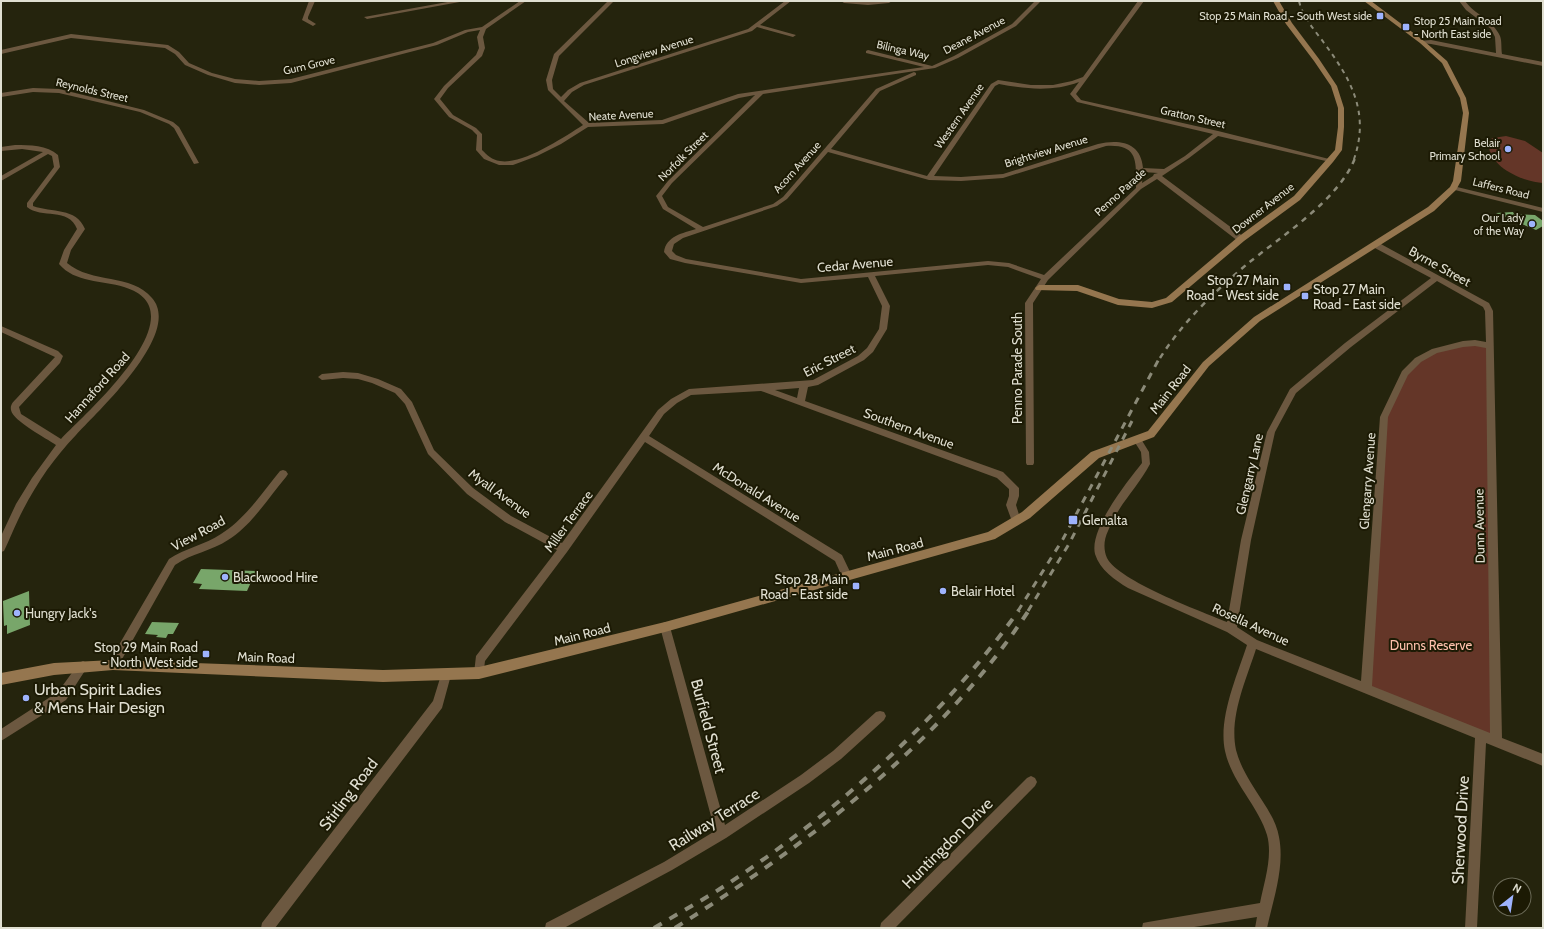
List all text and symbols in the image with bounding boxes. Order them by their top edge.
place label: Stop 25 Main Road - South West side [1199,9,1372,23]
marker: Stop 25 Main Road - South West side [1375,11,1385,21]
street label: Deane Avenue [941,13,1008,57]
place label: Stop 25 Main Road - North East side [1414,14,1502,41]
marker: Stop 25 Main Road - North East side [1401,22,1411,32]
street label: Longview Avenue [613,32,695,70]
street label: Bilinga Way [875,37,931,63]
street label: Gum Grove [282,52,337,78]
street label: Reynolds Street [55,75,130,105]
street label: Western Avenue [931,80,987,151]
street label: Gratton Street [1159,103,1227,131]
street label: Neate Avenue [588,106,654,124]
street label: Norfolk Street [655,128,711,184]
street label: Brightview Avenue [1003,132,1090,170]
place label: Belair Primary School [1429,136,1501,163]
street label: Acorn Avenue [770,138,824,196]
marker: Belair Primary School [1503,144,1513,154]
street label: Penno Parade [1091,165,1149,219]
street label: Laffers Road [1471,174,1531,202]
street label: Downer Avenue [1229,179,1297,236]
place label: Our Lady of the Way [1474,211,1524,238]
marker: Our Lady of the Way [1527,219,1537,229]
street label: Byrne Street [1406,242,1474,290]
street label: Cedar Avenue [816,253,894,275]
place label: Stop 27 Main Road - West side [1186,272,1279,303]
place label: Stop 27 Main Road - East side [1313,281,1401,312]
marker: Stop 27 Main Road - West side [1282,282,1292,292]
marker: Stop 27 Main Road - East side [1300,291,1310,301]
street label: Penno Parade South [1009,312,1025,424]
street label: Eric Street [800,340,858,380]
street label: Hannaford Road [61,348,133,426]
street label: Main Road [1146,361,1194,417]
street label: Southern Avenue [862,404,957,452]
street label: Glengarry Lane [1232,432,1266,516]
street label: Glengarry Avenue [1356,432,1378,530]
street label: McDonald Avenue [710,459,804,526]
street label: Myall Avenue [466,465,535,521]
street label: Miller Terrace [540,487,596,555]
street label: Dunn Avenue [1470,488,1488,564]
street label: View Road [168,512,228,554]
place label: Glenalta [1082,512,1128,528]
marker: Glenalta [1067,514,1079,526]
street label: Main Road [865,534,925,564]
place label: Blackwood Hire [233,569,318,585]
place label: Stop 28 Main Road - East side [760,571,848,602]
marker: Blackwood Hire [220,572,230,582]
marker: Stop 28 Main Road - East side [851,581,861,591]
place label: Belair Hotel [951,583,1015,599]
marker: Belair Hotel [938,586,948,596]
street label: Rosella Avenue [1210,599,1292,649]
place label: Hungry Jack's [25,605,97,621]
marker: Hungry Jack's [12,608,22,618]
street label: Main Road [552,619,612,649]
park label: Dunns Reserve [1390,637,1473,653]
place label: Stop 29 Main Road - North West side [94,639,198,670]
street label: Main Road [237,648,295,666]
marker: Stop 29 Main Road - North West side [201,649,211,659]
street label: Burfield Street [687,677,730,776]
place label: Urban Spirit Ladies & Mens Hair Design [34,680,165,717]
marker: Urban Spirit Ladies & Mens Hair Design [21,693,31,703]
street label: Stirling Road [315,755,382,834]
street label: Sherwood Drive [1448,775,1473,885]
street label: Railway Terrace [665,784,763,855]
street label: Huntingdon Drive [898,794,997,893]
north arrow [1492,877,1532,917]
text: N [1510,880,1524,896]

